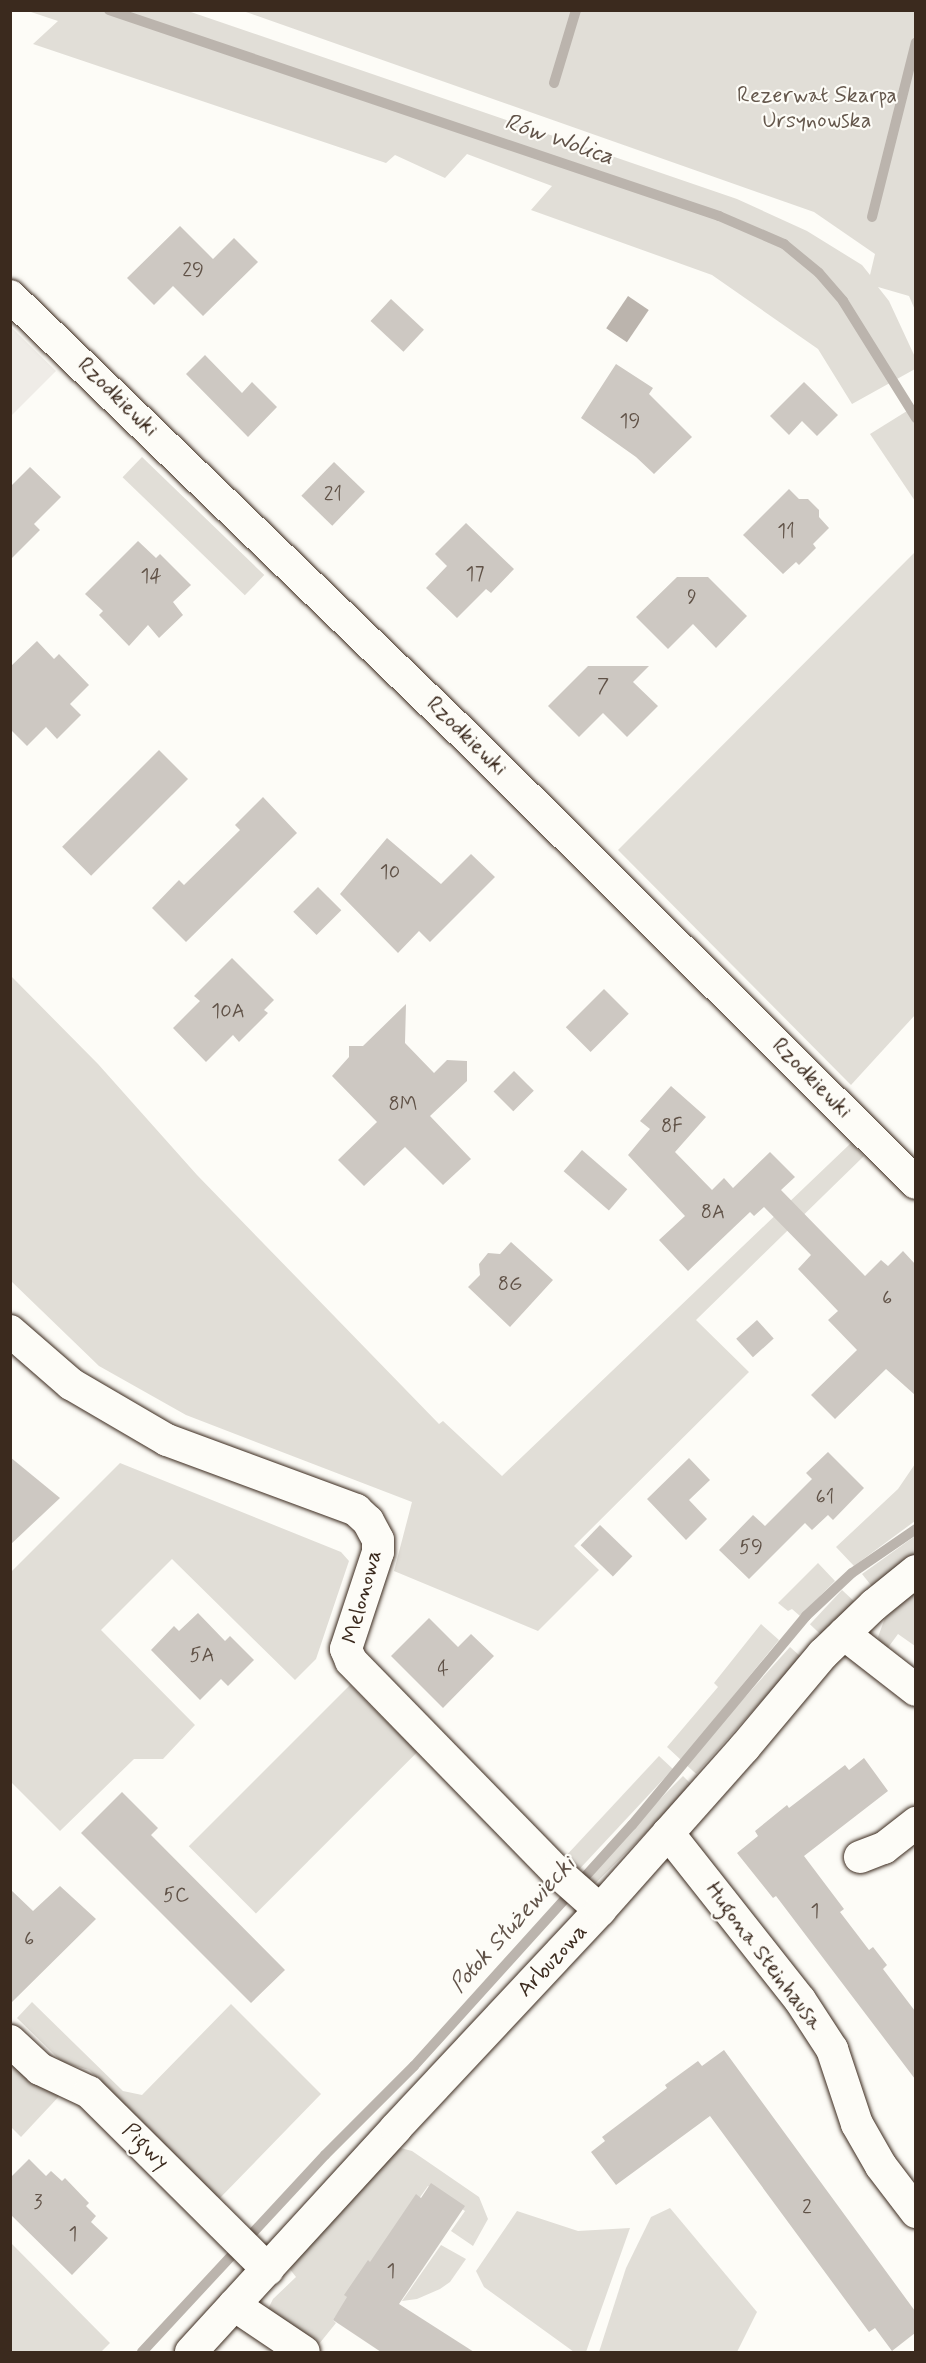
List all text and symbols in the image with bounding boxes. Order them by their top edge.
park label: Rezerwat Skarpa Ursynowska [736,83,898,134]
water label: Rów Wolica [500,108,618,172]
house number: 29 [182,258,204,282]
street label: Rzodkiewki [71,353,163,443]
house number: 19 [620,409,640,433]
house number: 21 [324,482,342,506]
house number: 11 [777,519,795,543]
house number: 17 [466,562,484,586]
house number: 14 [140,564,162,588]
house number: 9 [687,585,697,609]
house number: 7 [597,674,609,698]
street label: Rzodkiewki [420,692,512,782]
house number: 10 [380,860,400,884]
house number: 10A [211,999,245,1023]
street label: Rzodkiewki [765,1033,857,1125]
house number: 8M [389,1092,417,1116]
house number: 8F [661,1114,683,1138]
house number: 8A [701,1200,725,1224]
house number: 8G [498,1272,522,1296]
house number: 6 [882,1286,892,1310]
house number: 61 [816,1485,834,1509]
house number: 59 [739,1535,763,1559]
street label: Melonowa [338,1547,388,1647]
house number: 5A [189,1643,215,1667]
house number: 4 [437,1657,449,1681]
water label: Potok Służewiecki [444,1851,582,1999]
street label: Hugona Steinhausa [699,1878,827,2036]
house number: 5C [163,1883,189,1907]
house number: 1 [811,1899,819,1923]
street label: Arbuzowa [512,1919,594,2003]
house number: 6 [24,1927,34,1951]
street label: Pigwy [116,2118,174,2176]
house number: 3 [33,2190,43,2214]
house number: 2 [802,2195,812,2219]
house number: 1 [69,2222,77,2246]
house number: 1 [387,2259,395,2283]

